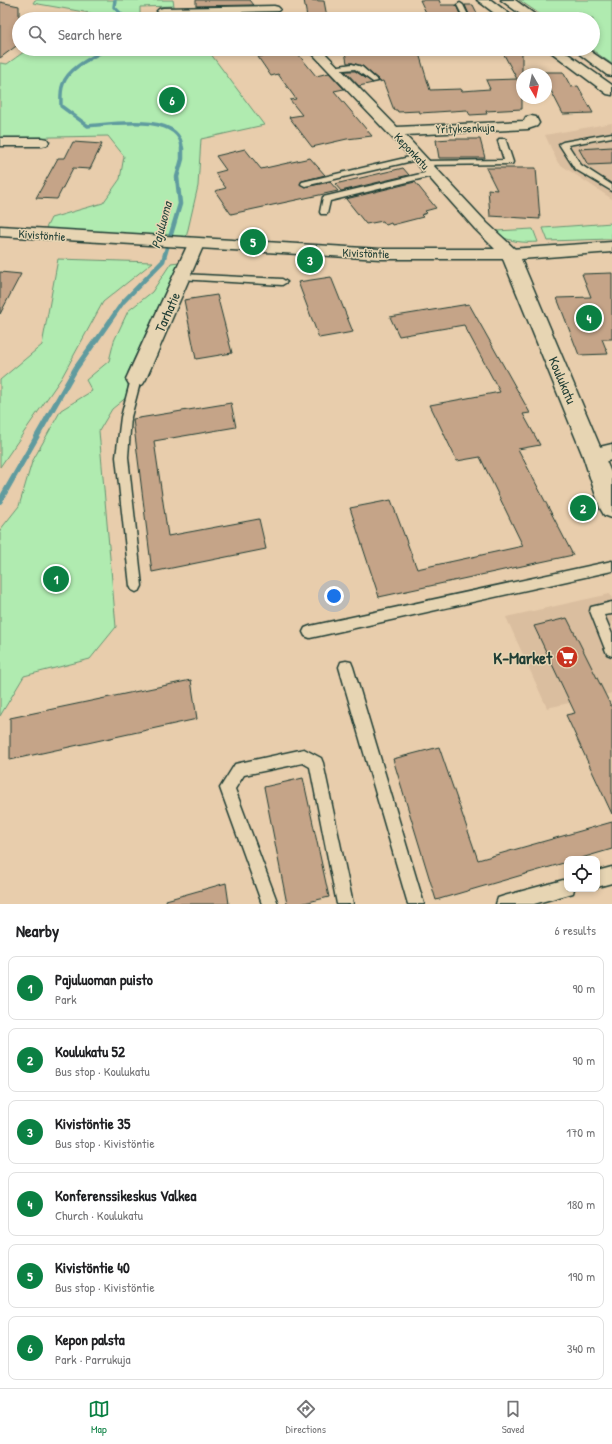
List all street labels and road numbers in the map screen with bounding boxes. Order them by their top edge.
street label: Yrityksenkuja [435,118,495,138]
street label: Keponkatu [390,129,434,173]
street label: Kivistöntie [18,225,66,245]
street label: Kivistöntie [342,244,390,262]
street label: Tarhatie [150,288,184,335]
street label: Koulukatu [545,353,582,407]

